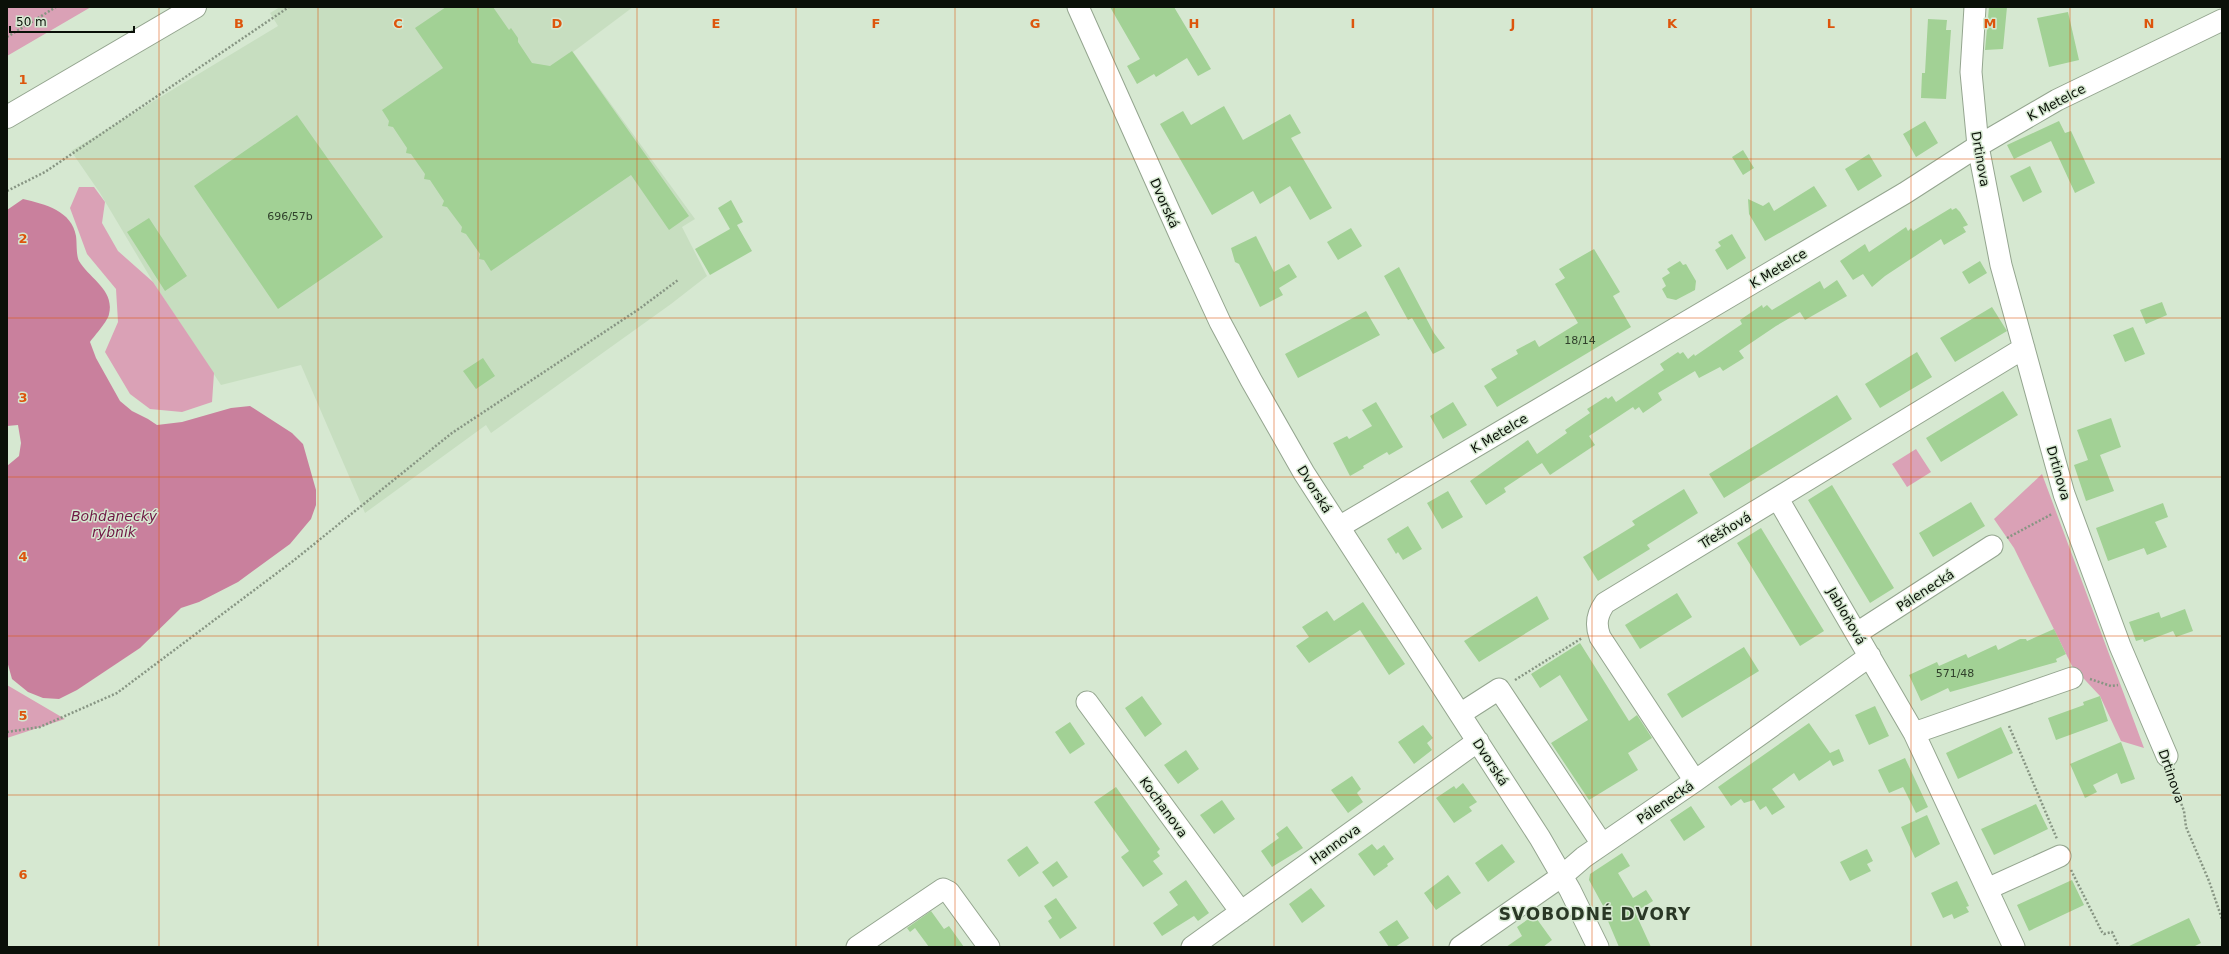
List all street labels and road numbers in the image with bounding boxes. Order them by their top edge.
street label: K Metelce [2025,81,2088,124]
street label: Drtinova [1968,130,1993,188]
street label: Dvorská [1147,176,1182,230]
street label: K Metelce [1747,246,1809,291]
street label: K Metelce [1468,411,1530,456]
street label: Drtinova [2044,444,2073,502]
street label: Dvorská [1294,463,1335,516]
street label: Třešňová [1696,509,1754,552]
street label: Pálenecká [1894,566,1957,615]
street label: Jabloňová [1824,584,1869,647]
street label: Dvorská [1470,736,1511,789]
street label: Drtinova [2155,747,2188,805]
street label: Kochanova [1137,774,1191,840]
street label: Pálenecká [1634,778,1697,827]
street label: Hannova [1307,821,1363,867]

